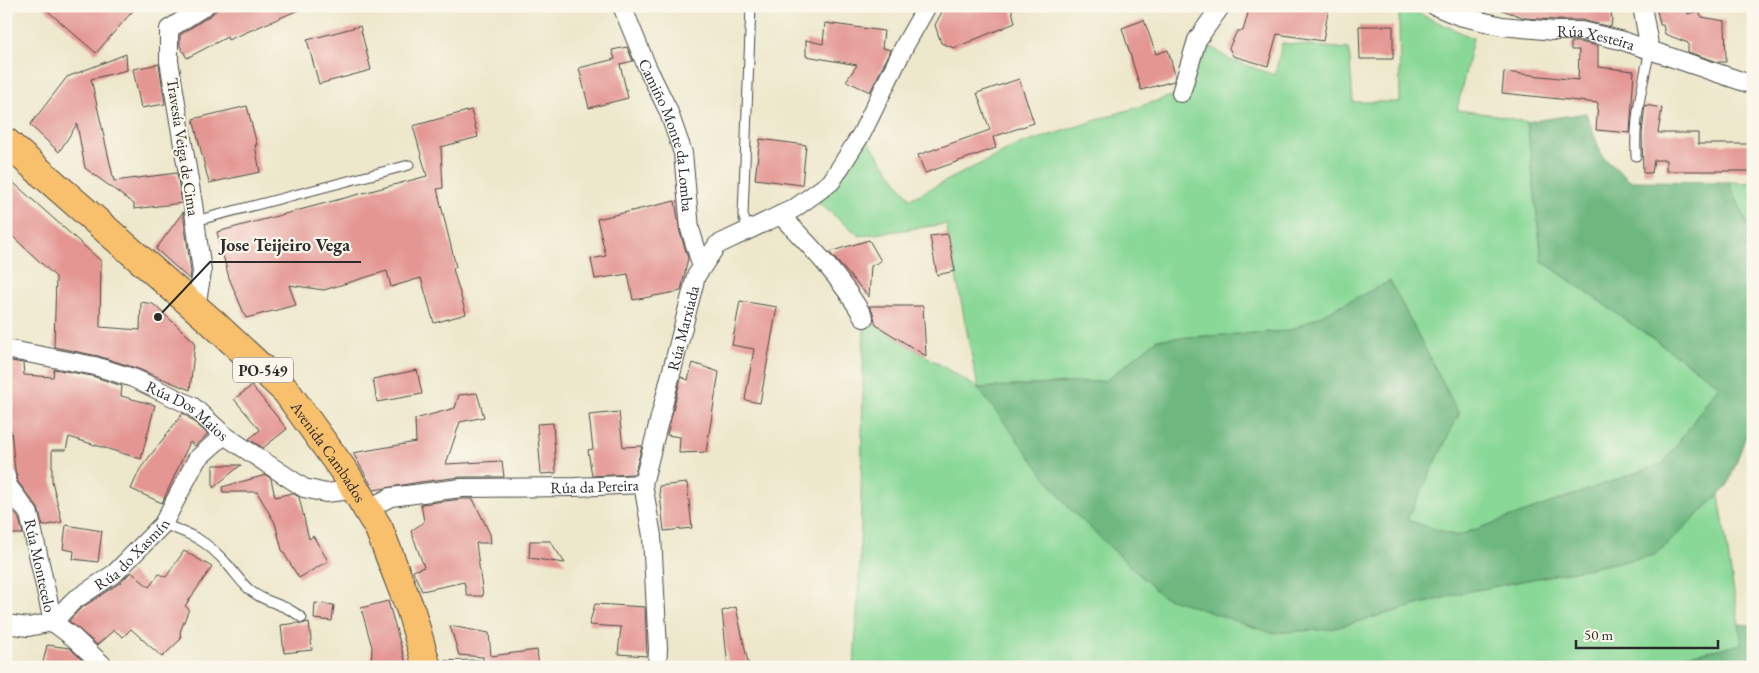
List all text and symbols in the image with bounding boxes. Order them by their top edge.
street label: Rúa Xesteira [1557,21,1638,55]
street label: Camiño Monte da Lomba [634,55,699,213]
street label: Travesía Veiga de Cima [162,76,204,218]
callout: Jose Teijeiro Vega [210,229,361,262]
text: Jose Teijeiro Vega [218,233,350,256]
street label: Rúa Marxiada [662,283,704,373]
road number: PO-549 [233,358,293,382]
street label: Rúa Dos Maios [143,375,232,445]
street label: Avenida Cambados [286,396,371,506]
street label: Rúa da Pereira [550,474,640,498]
street label: Rúa do Xasmín [90,515,175,595]
street label: Rúa Montecelo [20,517,61,614]
scale bar [1576,618,1719,650]
text: 50 m [1584,625,1613,644]

